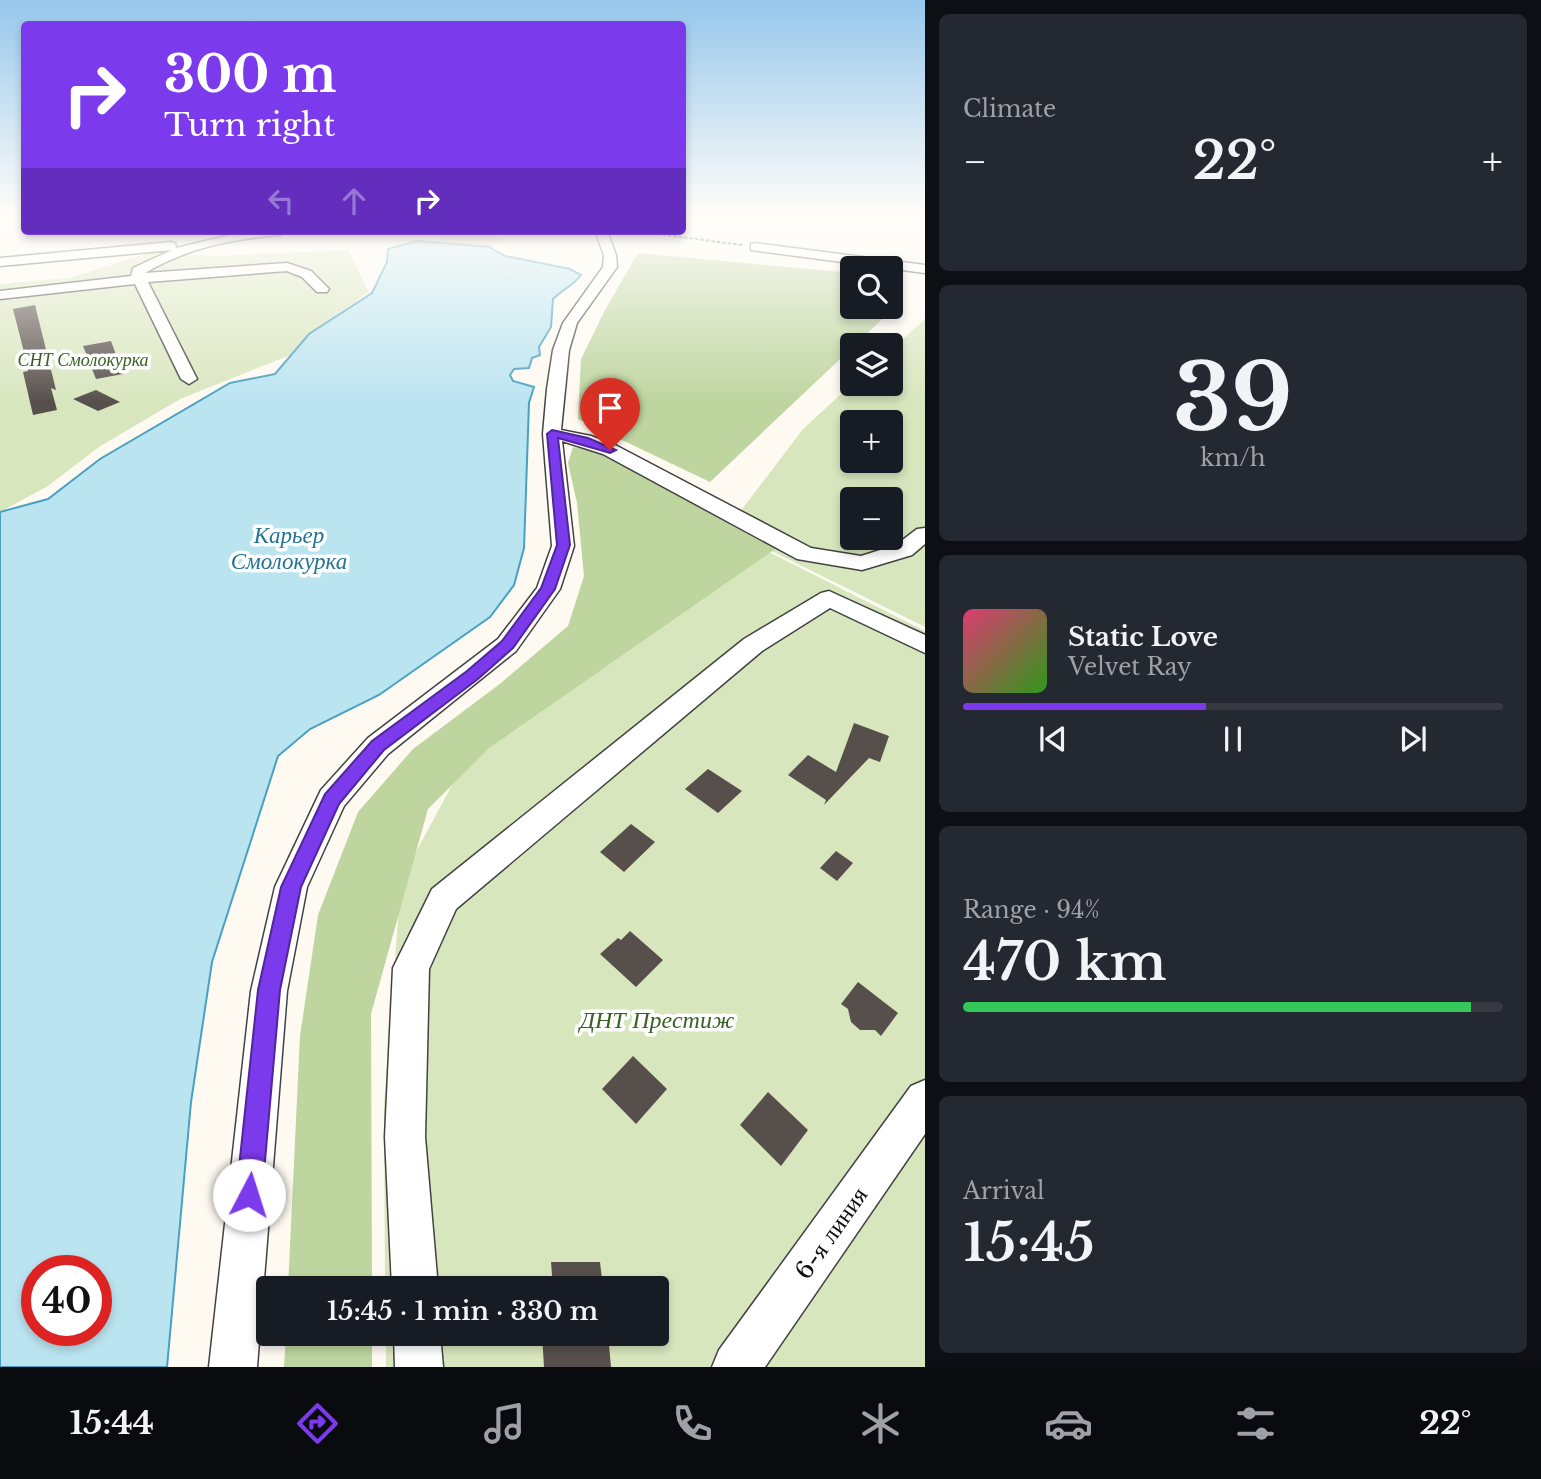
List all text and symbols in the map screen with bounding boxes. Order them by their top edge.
text: 300 m [164,44,336,105]
icon: right [49,49,140,140]
text: Climate [963,95,1056,123]
text: Turn right [164,105,335,145]
text: 22° [1193,129,1277,193]
text: − [963,138,987,185]
text: + [1482,138,1503,185]
icon: left [262,182,300,220]
icon: ahead [335,182,373,220]
icon: right [408,182,446,220]
map controls [840,256,903,550]
button: search [840,256,903,319]
button: layers [840,333,903,396]
text: 39 [1173,342,1293,455]
park label: СНТ Смолокурка [17,349,149,371]
pin [580,378,640,450]
icon: arrive [591,389,629,427]
button: + [840,410,903,473]
text: km/h [1200,444,1266,472]
button: − [840,487,903,550]
water label: Карьер Смолокурка [231,521,347,575]
text: Static Love [1068,621,1218,653]
text: Velvet Ray [1068,653,1192,681]
icon: previous [1034,720,1072,758]
icon: pause [1214,720,1252,758]
icon: next [1394,720,1432,758]
text: Range · 94% [963,896,1100,924]
text: 470 km [963,930,1166,994]
park label: ДНТ Престиж [578,1005,734,1034]
position arrow [212,1158,286,1232]
text: Arrival [963,1177,1044,1205]
street label: 6-я линия [789,1181,873,1285]
text: 15:45 [963,1211,1095,1275]
speed limit sign: 40 [21,1255,112,1346]
text: 15:45 · 1 min · 330 m [327,1295,598,1327]
icon: directions [293,1399,342,1448]
icon: music [480,1399,529,1448]
icon: phone [668,1399,717,1448]
icon: climate [856,1399,905,1448]
icon: car [1044,1399,1093,1448]
icon: filters [1231,1399,1280,1448]
text: 15:44 [69,1403,154,1443]
text: 22° [1419,1403,1472,1443]

